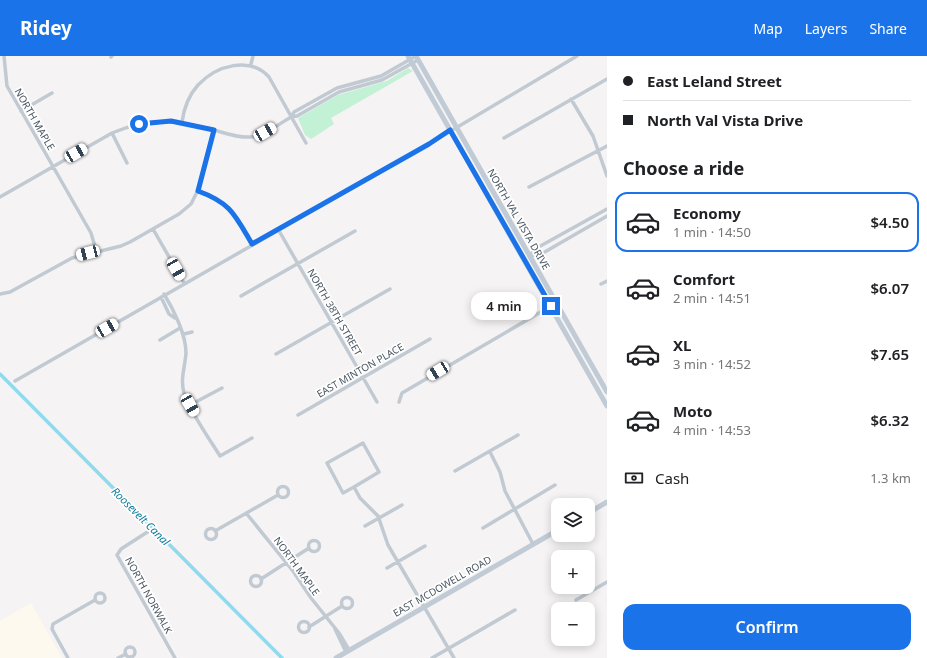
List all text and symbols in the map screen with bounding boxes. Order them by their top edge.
text: Ridey [20,15,72,41]
text: Map [754,19,783,38]
text: Layers [805,19,847,38]
text: Share [869,19,907,38]
text: East Leland Street [647,71,782,91]
street label: NORTH MAPLE [12,85,58,153]
text: North Val Vista Drive [647,110,803,130]
route start [130,115,148,133]
car [252,121,278,143]
car [63,142,89,164]
text: Choose a ride [623,156,744,180]
street label: NORTH VAL VISTA DRIVE [484,166,554,272]
text: Economy [673,203,741,223]
icon: car [625,204,661,240]
text: $4.50 [871,212,909,232]
text: 1 min · 14:50 [673,223,751,241]
car [75,244,101,262]
car [165,256,187,282]
street label: NORTH 38TH STREET [304,266,366,358]
text: Comfort [673,269,735,289]
icon: car [625,270,661,306]
text: $6.07 [871,278,909,298]
text: 2 min · 14:51 [673,289,751,307]
callout: 4 min [471,292,537,320]
text: 4 min [486,297,522,315]
route end [542,297,560,315]
car [94,317,120,339]
text: XL [673,335,691,355]
icon: car [625,336,661,372]
street label: EAST MINTON PLACE [314,339,406,401]
text: $7.65 [871,344,909,364]
text: 3 min · 14:52 [673,355,751,373]
car [425,360,451,382]
car [179,392,201,418]
text: Moto [673,401,712,421]
icon: car [625,402,661,438]
text: $6.32 [871,410,909,430]
text: 4 min · 14:53 [673,421,751,439]
icon: cash [623,467,645,489]
text: Cash [655,468,689,488]
text: 1.3 km [870,469,911,487]
water label: Roosevelt Canal [109,484,174,549]
map controls [551,498,595,646]
button: layers [551,498,595,542]
street label: NORTH MAPLE [271,534,323,598]
button: + [551,550,595,594]
street label: EAST MCDOWELL ROAD [390,552,494,620]
street label: NORTH NORWALK [122,554,176,637]
button: − [551,602,595,646]
button: Confirm [623,604,911,650]

